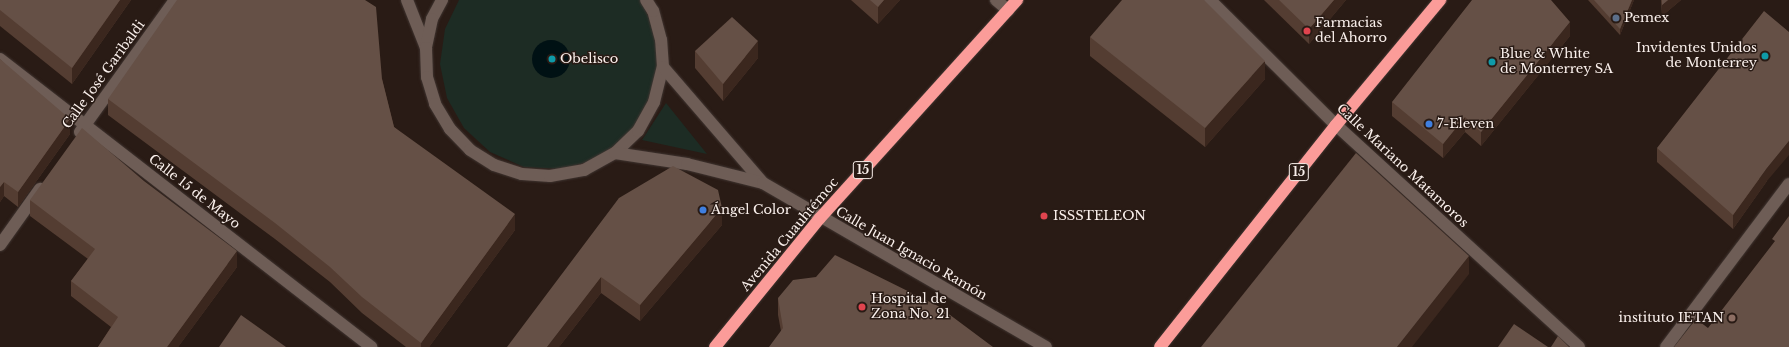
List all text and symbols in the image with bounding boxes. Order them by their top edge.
place label: Pemex [1624,10,1669,26]
marker: Pemex [1611,13,1621,23]
place label: Farmacias del Ahorro [1315,16,1387,47]
street label: Calle José Garibaldi [60,18,148,132]
marker: Farmacias del Ahorro [1302,26,1312,36]
place label: Invidentes Unidos de Monterrey [1636,41,1757,72]
place label: Blue & White de Monterrey SA [1500,47,1613,78]
place label: Obelisco [560,51,618,67]
marker: Invidentes Unidos de Monterrey [1760,51,1770,61]
marker: Obelisco [547,54,557,64]
marker: Blue & White de Monterrey SA [1487,57,1497,67]
street label: Calle Mariano Matamoros [1333,101,1471,231]
place label: 7-Eleven [1437,116,1494,132]
marker: 7-Eleven [1424,119,1434,129]
street label: Calle 15 de Mayo [145,151,243,233]
road number: 15 [852,160,874,180]
road number: 15 [1288,162,1310,182]
street label: Avenida Cuauhtémoc [738,175,842,295]
place label: Ángel Color [711,202,791,218]
street label: Calle Juan Ignacio Ramón [833,204,989,304]
marker: Ángel Color [698,205,708,215]
place label: ISSSTELEON [1053,208,1146,224]
marker: ISSSTELEON [1038,210,1050,222]
place label: Hospital de Zona No. 21 [871,292,950,323]
marker: Hospital de Zona No. 21 [856,301,868,313]
place label: instituto IETAN [1619,310,1724,326]
marker: instituto IETAN [1727,313,1737,323]

